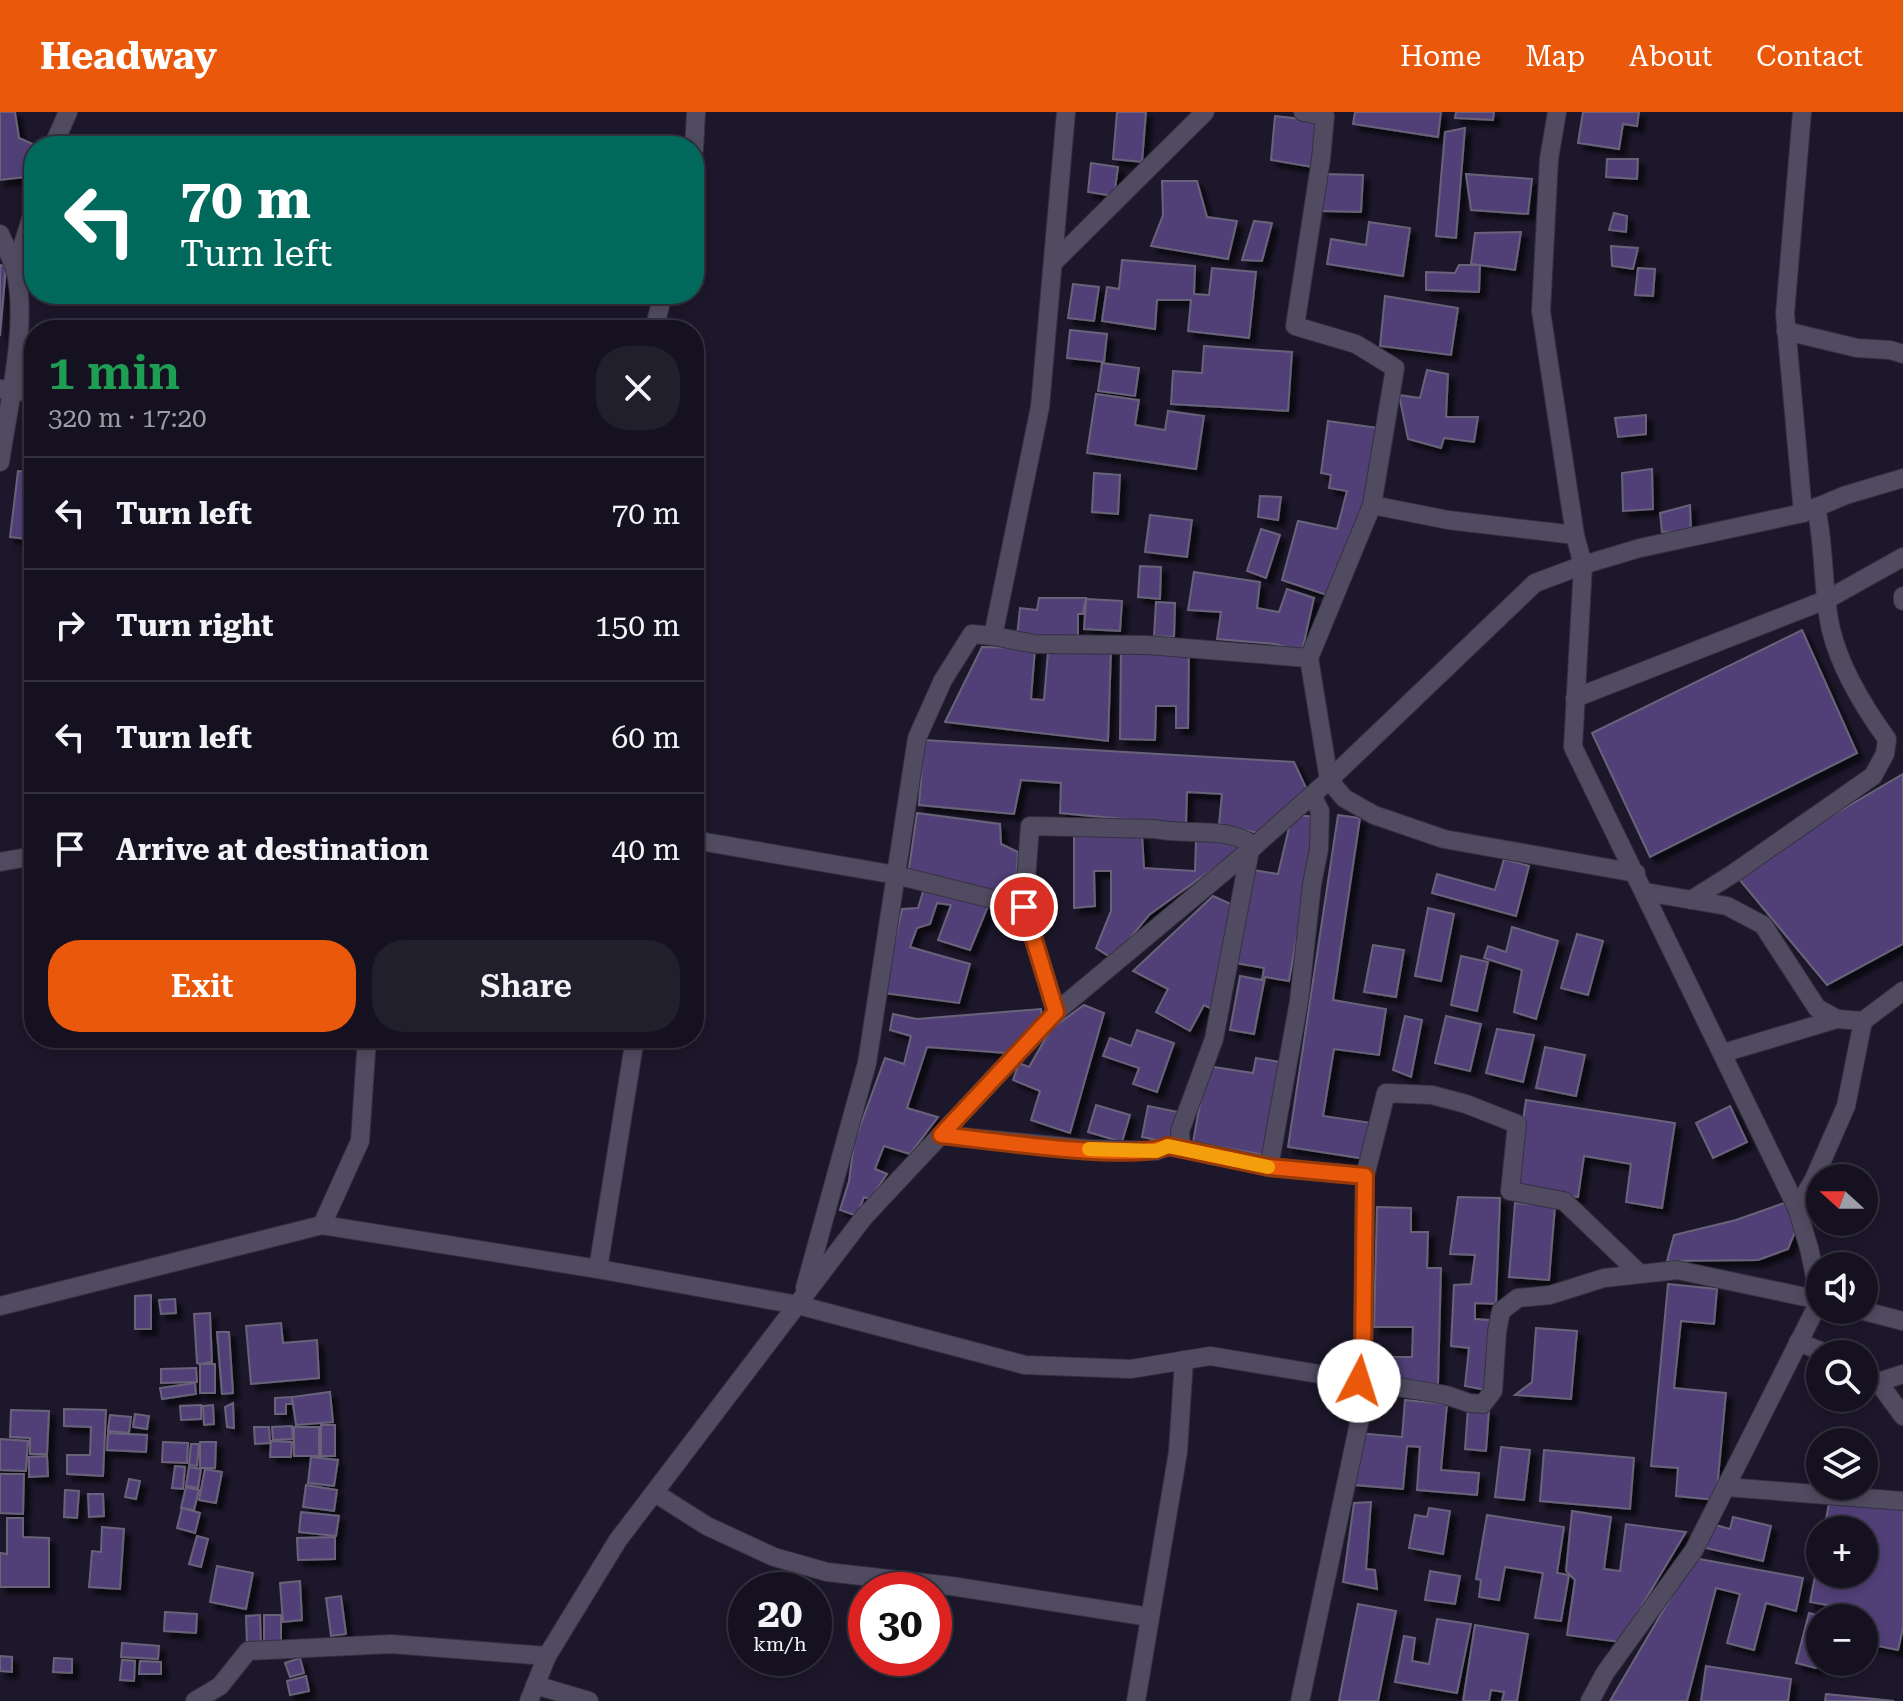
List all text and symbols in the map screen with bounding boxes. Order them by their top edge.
text: Headway [40,34,217,78]
text: Home [1400,40,1481,73]
text: Map [1525,40,1585,73]
text: About [1629,40,1712,73]
text: Contact [1756,40,1863,73]
text: 70 m [180,166,311,232]
icon: left [48,168,152,272]
text: Turn left [180,233,332,275]
text: 1 min [48,345,180,401]
button: close [596,346,680,430]
text: 320 m · 17:20 [48,403,207,433]
icon: left [48,491,92,535]
text: Turn left [116,496,252,531]
text: 70 m [611,496,680,531]
icon: right [48,603,92,647]
text: Turn right [116,608,273,643]
text: 150 m [595,608,680,643]
icon: left [48,715,92,759]
text: Turn left [116,720,252,755]
text: 60 m [611,720,680,755]
icon: arrive [48,827,92,871]
text: Arrive at destination [116,832,429,867]
text: 40 m [611,832,680,867]
pin [990,873,1058,941]
icon: arrive [1002,885,1046,929]
button: Exit [48,940,356,1032]
button: Share [372,940,680,1032]
north arrow [1806,1164,1878,1236]
map controls [1806,1164,1878,1676]
button: sound [1806,1252,1878,1324]
position arrow [1317,1339,1401,1423]
button: search [1806,1340,1878,1412]
button: layers [1806,1428,1878,1500]
button: + [1806,1516,1878,1588]
speed limit sign: 30 [848,1572,952,1676]
text: 20 [758,1590,802,1637]
button: − [1806,1604,1878,1676]
text: km/h [753,1632,807,1656]

